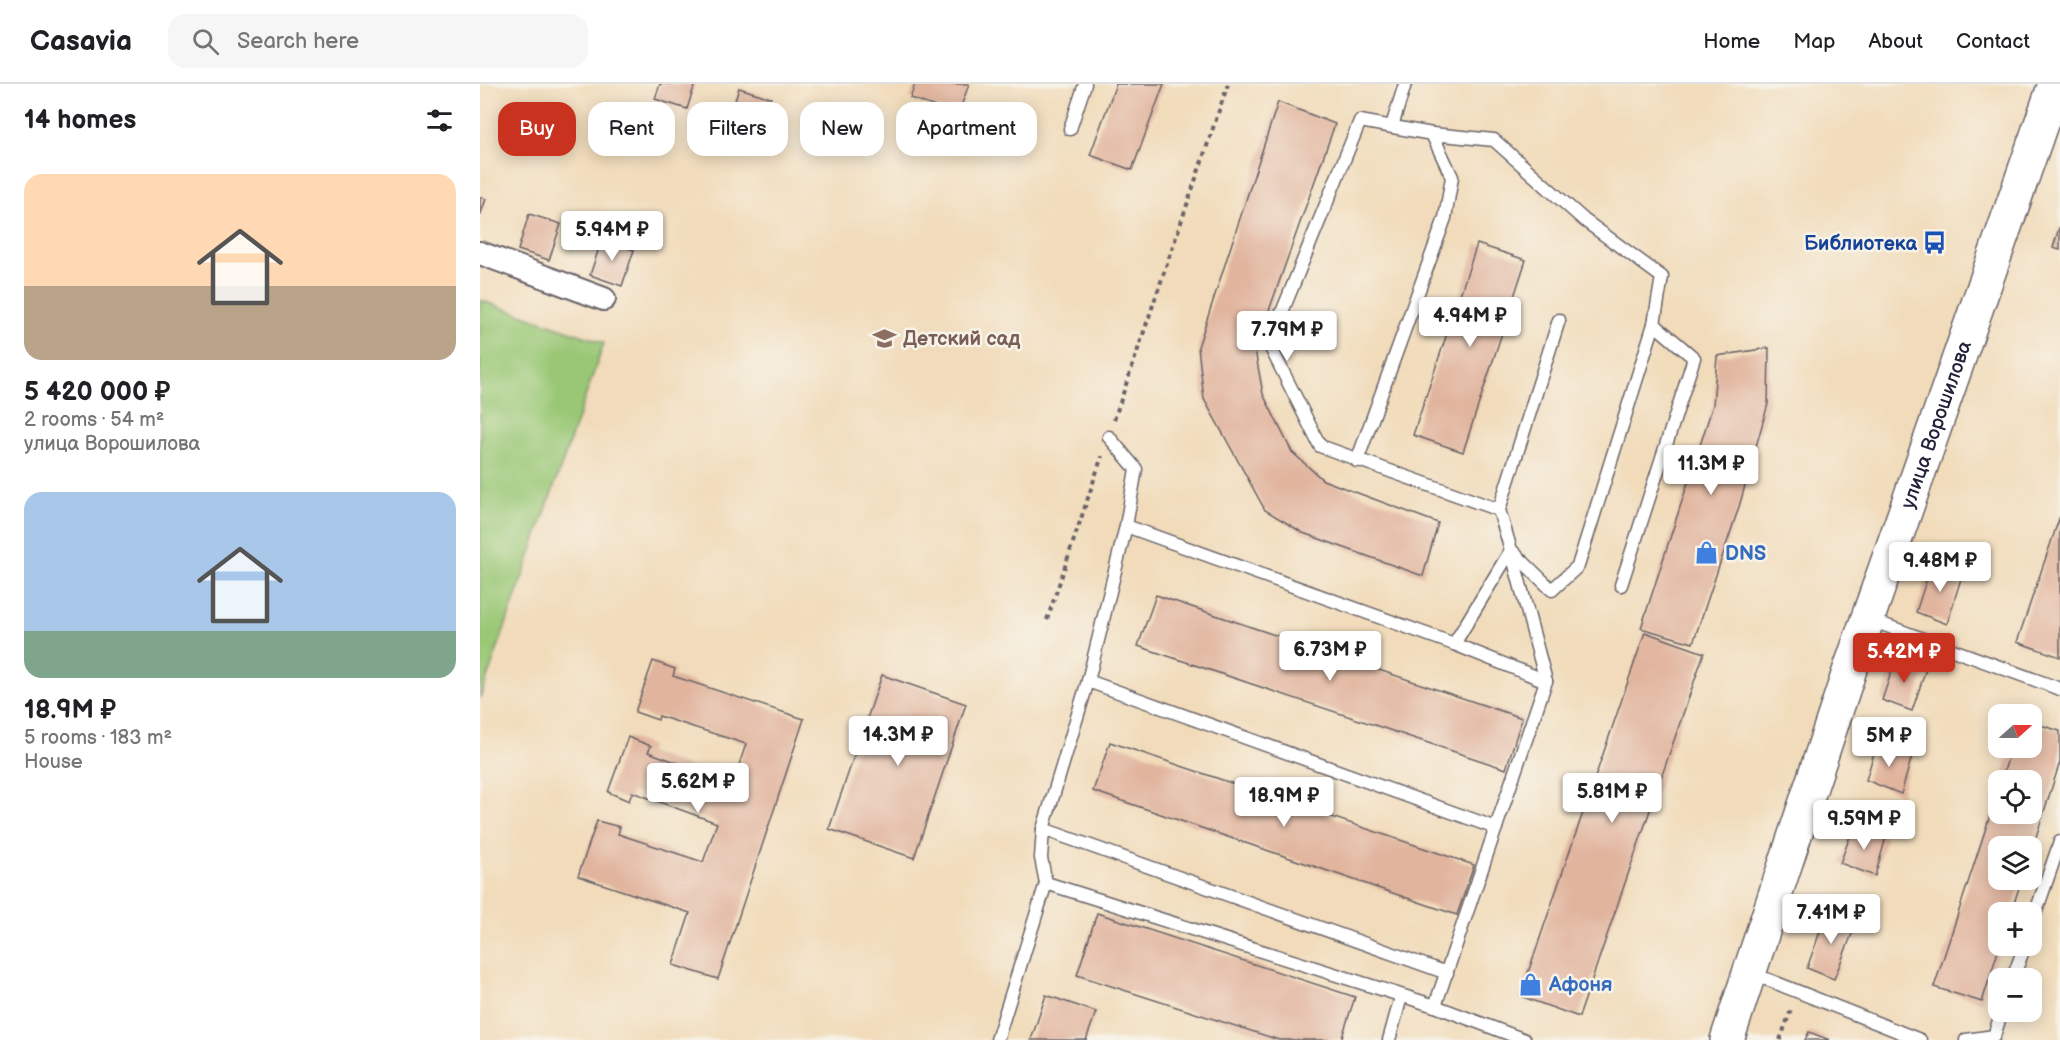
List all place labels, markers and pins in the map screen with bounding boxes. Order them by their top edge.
pin: 5.94M ₽ [557,211,667,262]
bus stop icon: Библиотека [1922,230,1948,256]
place label: Библиотека [1804,232,1917,256]
pin: 4.94M ₽ [1415,297,1525,348]
pin: 7.79M ₽ [1232,311,1342,362]
school or university icon: Детский сад [872,325,898,351]
place label: Детский сад [903,327,1020,351]
pin: 11.3M ₽ [1656,445,1766,496]
shop icon: DNS [1694,540,1720,566]
place label: DNS [1725,542,1766,566]
pin: 9.48M ₽ [1885,542,1995,593]
pin: 6.73M ₽ [1275,631,1385,682]
pin: 5.42M ₽ [1849,633,1959,684]
pin: 14.3M ₽ [843,716,953,767]
pin: 5M ₽ [1853,717,1925,768]
pin: 5.62M ₽ [643,763,753,814]
pin: 5.81M ₽ [1557,773,1667,824]
pin: 18.9M ₽ [1229,777,1339,828]
pin: 9.59M ₽ [1809,800,1919,851]
pin: 7.41M ₽ [1776,894,1886,945]
shop icon: Афоня [1518,971,1544,997]
place label: Афоня [1548,973,1613,997]

